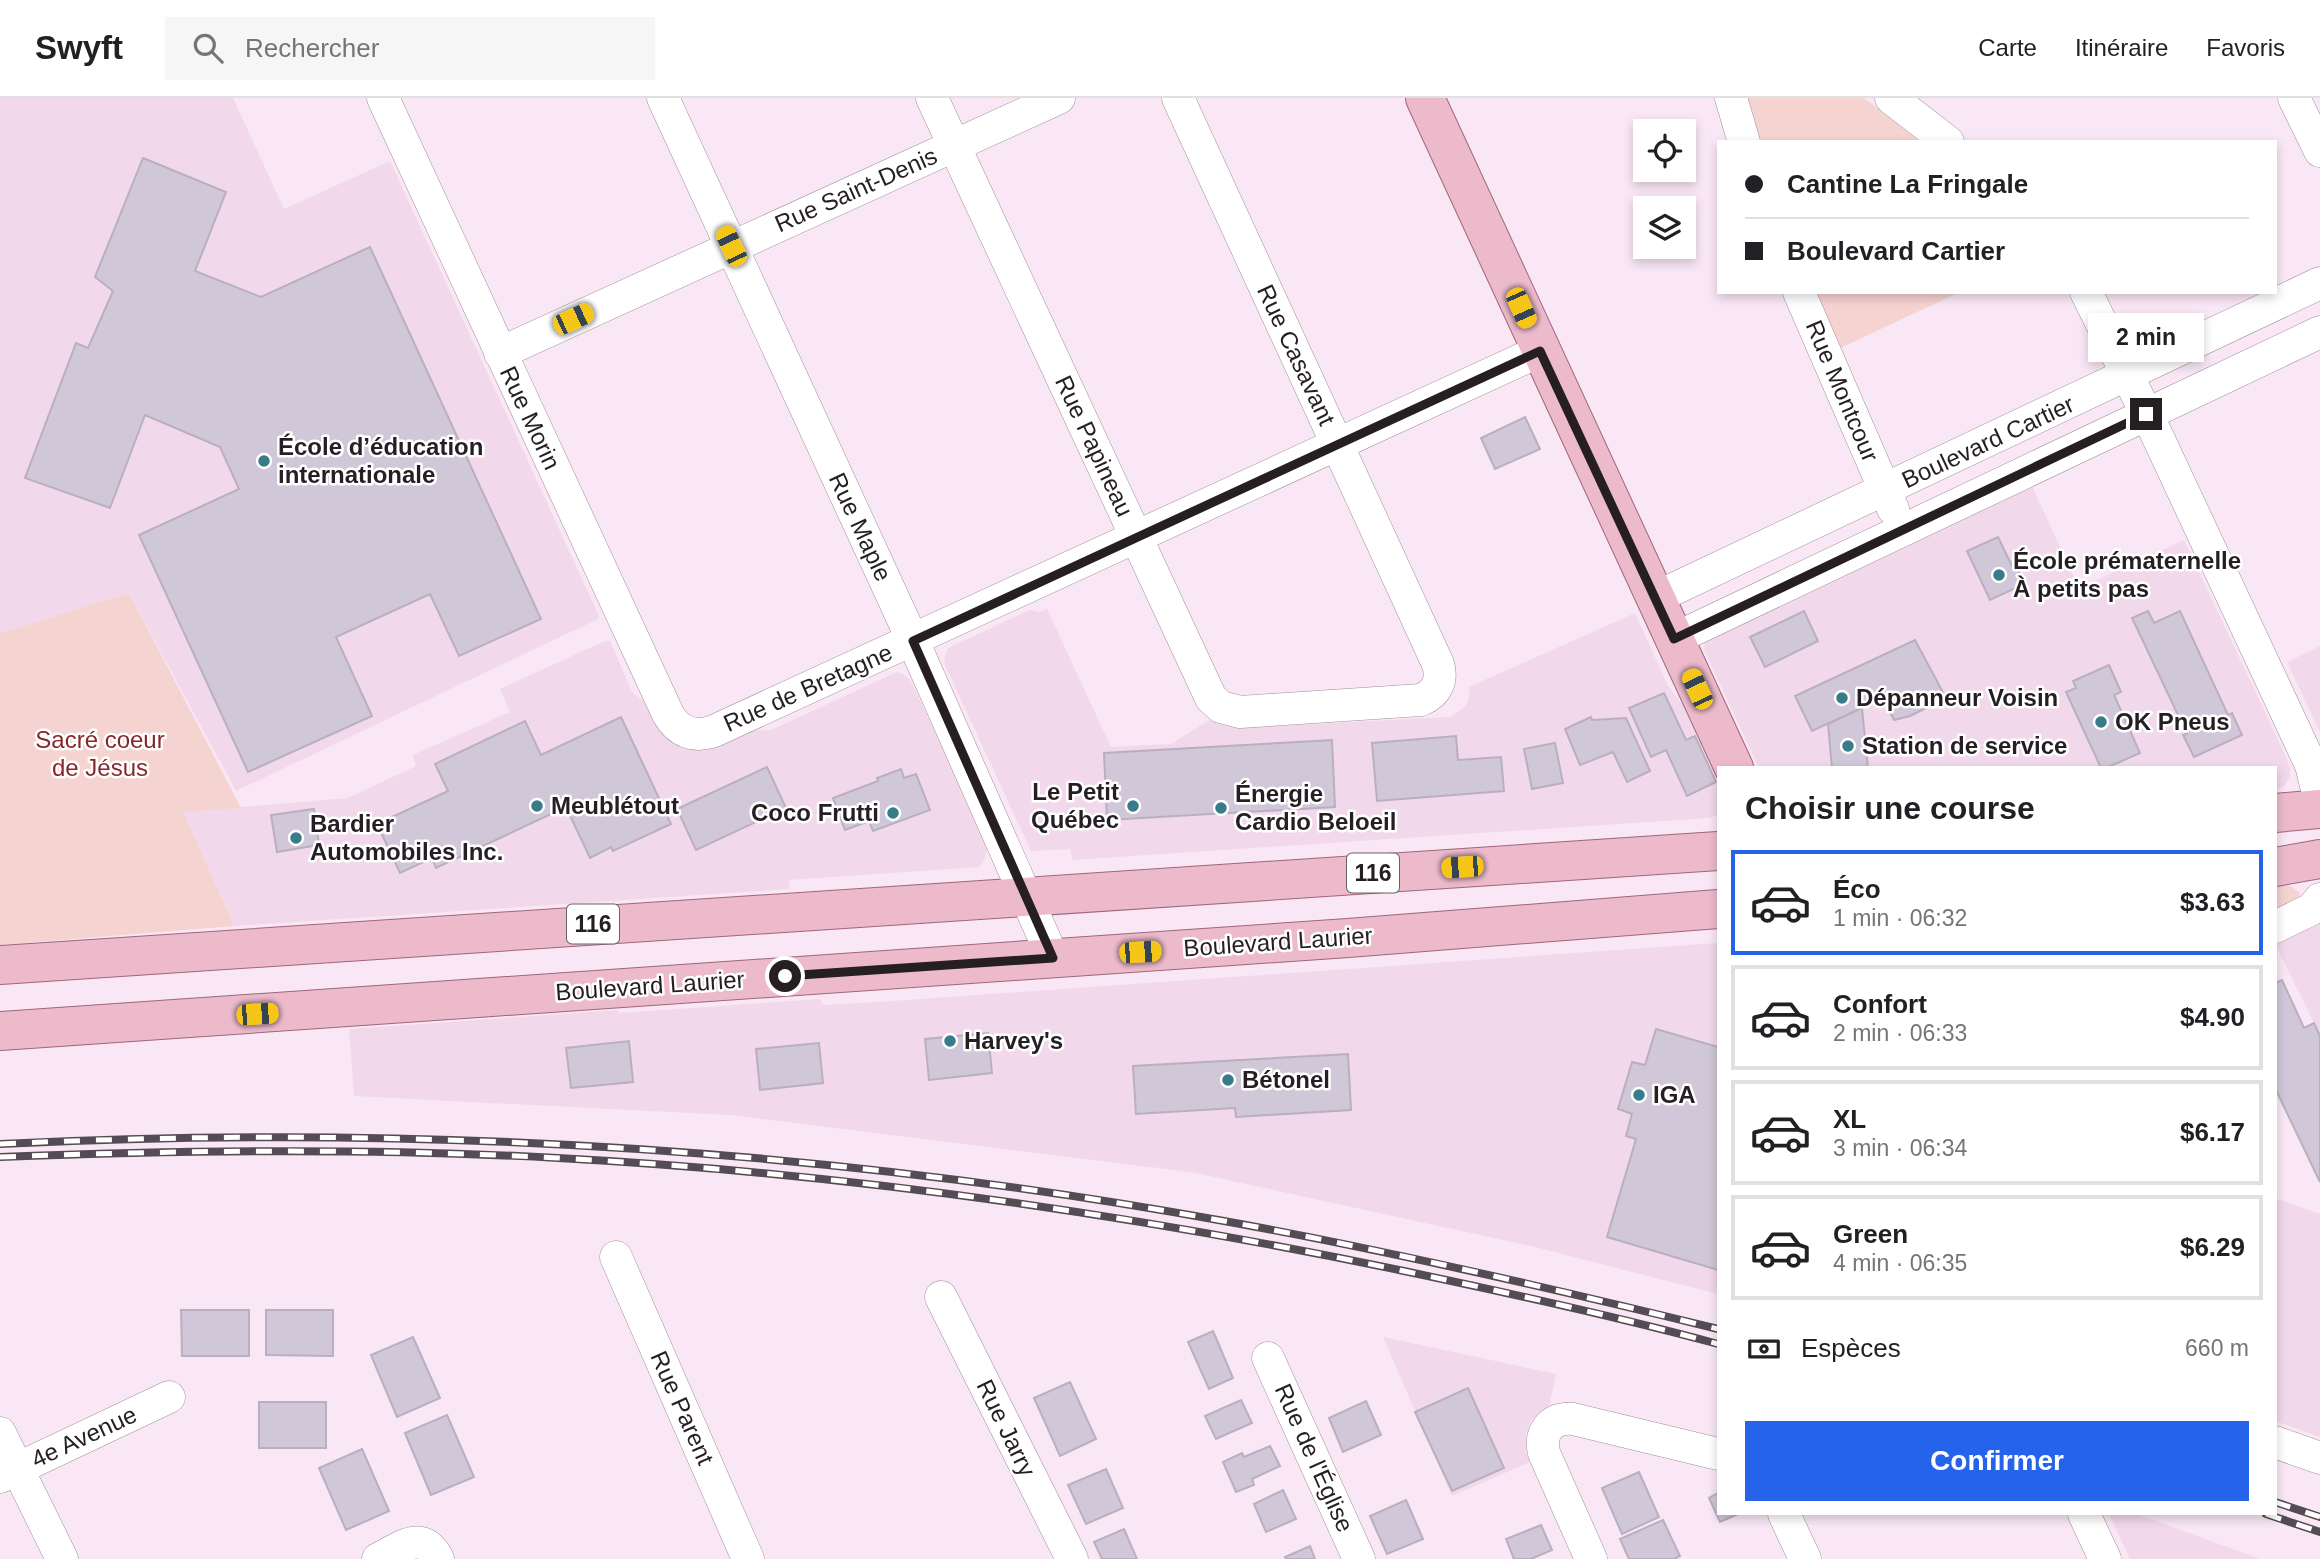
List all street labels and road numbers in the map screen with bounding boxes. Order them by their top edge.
street label: Rue Saint-Denis [770,142,941,237]
street label: Rue Casavant [1252,280,1341,430]
street label: Rue Montcour [1801,316,1884,465]
street label: Rue Morin [495,362,566,474]
street label: Rue Papineau [1050,371,1139,520]
street label: Boulevard Cartier [1897,390,2078,493]
street label: Rue Maple [824,468,897,585]
street label: Rue de Bretagne [719,638,896,737]
road number: 116 [1347,853,1399,892]
road number: 116 [567,904,619,944]
street label: Boulevard Laurier [1183,921,1373,962]
street label: Boulevard Laurier [555,965,745,1006]
street label: Rue Parent [645,1347,720,1469]
street label: Rue Jarry [972,1375,1041,1480]
street label: Rue de l'Église [1270,1380,1359,1536]
street label: 4e Avenue [27,1400,141,1473]

